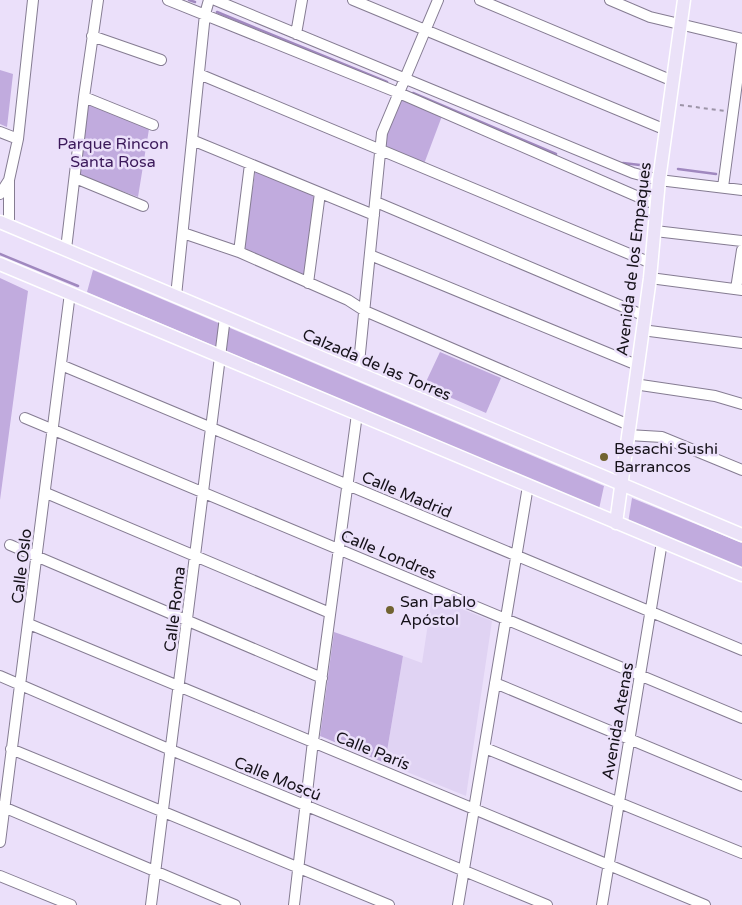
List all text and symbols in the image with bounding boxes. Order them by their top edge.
park label: Parque Rincon Santa Rosa [57,134,169,172]
street label: Avenida de los Empaques [612,161,656,357]
street label: Calzada de las Torres [299,325,454,405]
place label: Besachi Sushi Barrancos [614,439,718,477]
marker: Besachi Sushi Barrancos [598,451,610,463]
street label: Calle Madrid [358,467,455,523]
street label: Calle Londres [337,526,440,584]
street label: Calle Oslo [7,527,37,605]
street label: Calle Roma [160,565,190,653]
place label: San Pablo Apóstol [400,592,476,630]
marker: San Pablo Apóstol [384,604,396,616]
street label: Avenida Atenas [598,661,638,781]
street label: Calle París [333,727,413,775]
street label: Calle Moscú [231,752,324,805]

